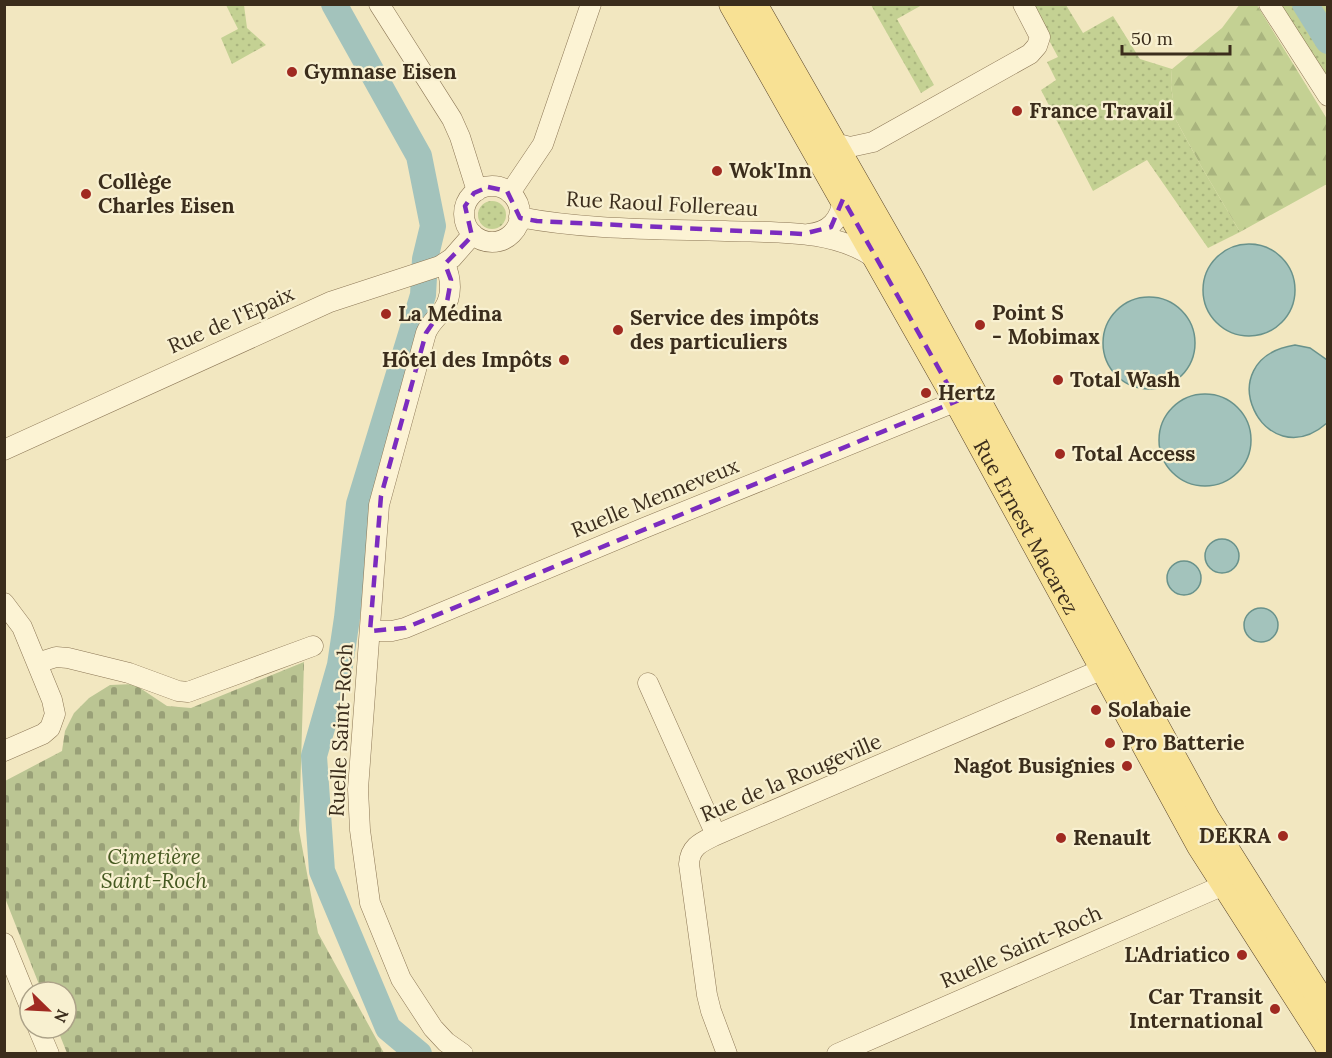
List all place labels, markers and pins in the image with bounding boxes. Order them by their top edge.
place label: Gymnase Eisen [304,58,457,85]
marker: Gymnase Eisen [285,65,299,79]
place label: France Travail [1029,97,1173,124]
marker: France Travail [1010,104,1024,118]
place label: Wok'Inn [729,157,812,184]
marker: Wok'Inn [710,164,724,178]
place label: Collège Charles Eisen [98,168,235,219]
marker: Collège Charles Eisen [79,187,93,201]
place label: Point S - Mobimax [992,299,1100,350]
place label: La Médina [398,300,502,327]
place label: Service des impôts des particuliers [630,304,819,355]
marker: La Médina [379,307,393,321]
marker: Point S - Mobimax [973,318,987,332]
marker: Service des impôts des particuliers [611,323,625,337]
place label: Hôtel des Impôts [382,346,552,373]
marker: Hôtel des Impôts [557,353,571,367]
place label: Total Wash [1070,366,1180,393]
marker: Total Wash [1051,373,1065,387]
place label: Hertz [938,379,995,406]
marker: Hertz [919,386,933,400]
place label: Total Access [1072,440,1195,467]
marker: Total Access [1053,447,1067,461]
place label: Solabaie [1108,696,1191,723]
marker: Solabaie [1089,703,1103,717]
place label: Pro Batterie [1122,729,1244,756]
marker: Pro Batterie [1103,736,1117,750]
place label: Nagot Busignies [954,752,1115,779]
marker: Nagot Busignies [1120,759,1134,773]
place label: DEKRA [1199,822,1271,849]
place label: Renault [1073,824,1151,851]
marker: DEKRA [1276,829,1290,843]
marker: Renault [1054,831,1068,845]
place label: L'Adriatico [1124,941,1230,968]
marker: L'Adriatico [1235,948,1249,962]
place label: Car Transit International [1129,983,1263,1034]
marker: Car Transit International [1268,1002,1282,1016]

